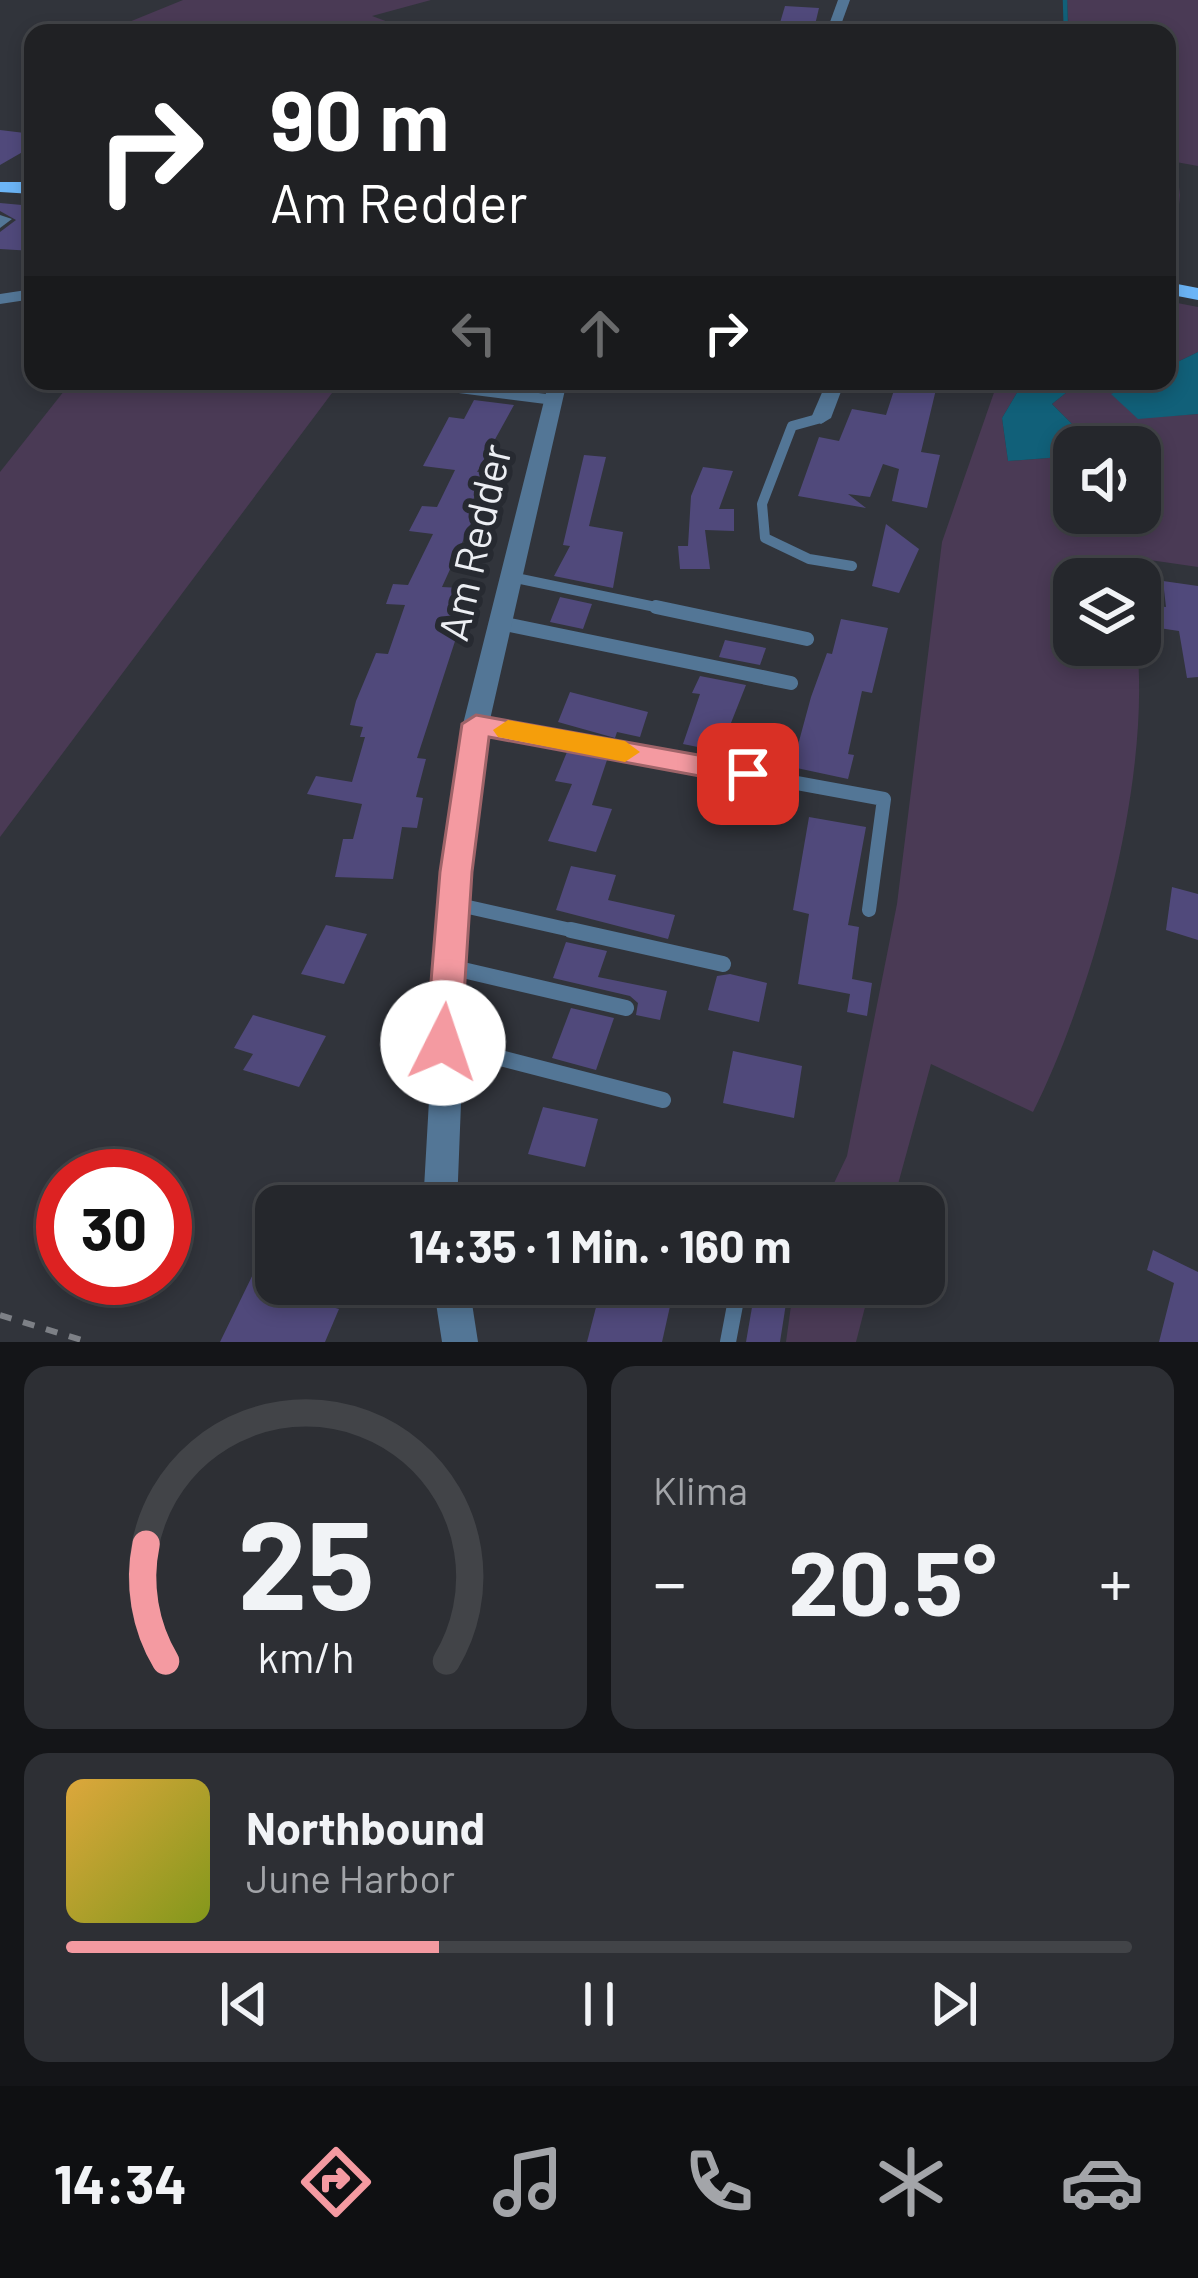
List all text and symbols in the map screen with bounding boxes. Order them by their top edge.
text: 90 m [270,67,449,168]
icon: right [72,72,228,228]
text: Am Redder [270,169,527,234]
icon: left [441,300,507,366]
icon: ahead [567,300,633,366]
icon: right [693,300,759,366]
map controls [1053,426,1161,666]
button: sound [1053,426,1161,534]
street label: Am Redder [426,439,520,645]
button: layers [1053,558,1161,666]
pin [697,723,799,825]
icon: arrive [715,741,781,807]
position arrow [380,980,506,1106]
speed limit sign: 30 [36,1149,192,1305]
text: 14:35 · 1 Min. · 160 m [409,1218,791,1272]
text: Klima [653,1466,748,1513]
text: 25 [237,1485,374,1635]
text: 20.5° [788,1526,997,1634]
text: − [653,1541,686,1620]
text: + [1099,1541,1132,1620]
text: km/h [257,1629,354,1681]
text: Northbound [246,1800,485,1854]
text: June Harbor [246,1854,455,1901]
icon: previous [211,1971,277,2037]
icon: pause [566,1971,632,2037]
icon: next [921,1971,987,2037]
icon: directions [294,2140,378,2224]
icon: music [486,2140,570,2224]
icon: phone [677,2140,761,2224]
icon: climate [869,2140,953,2224]
icon: car [1060,2140,1144,2224]
text: 14:34 [54,2150,187,2215]

